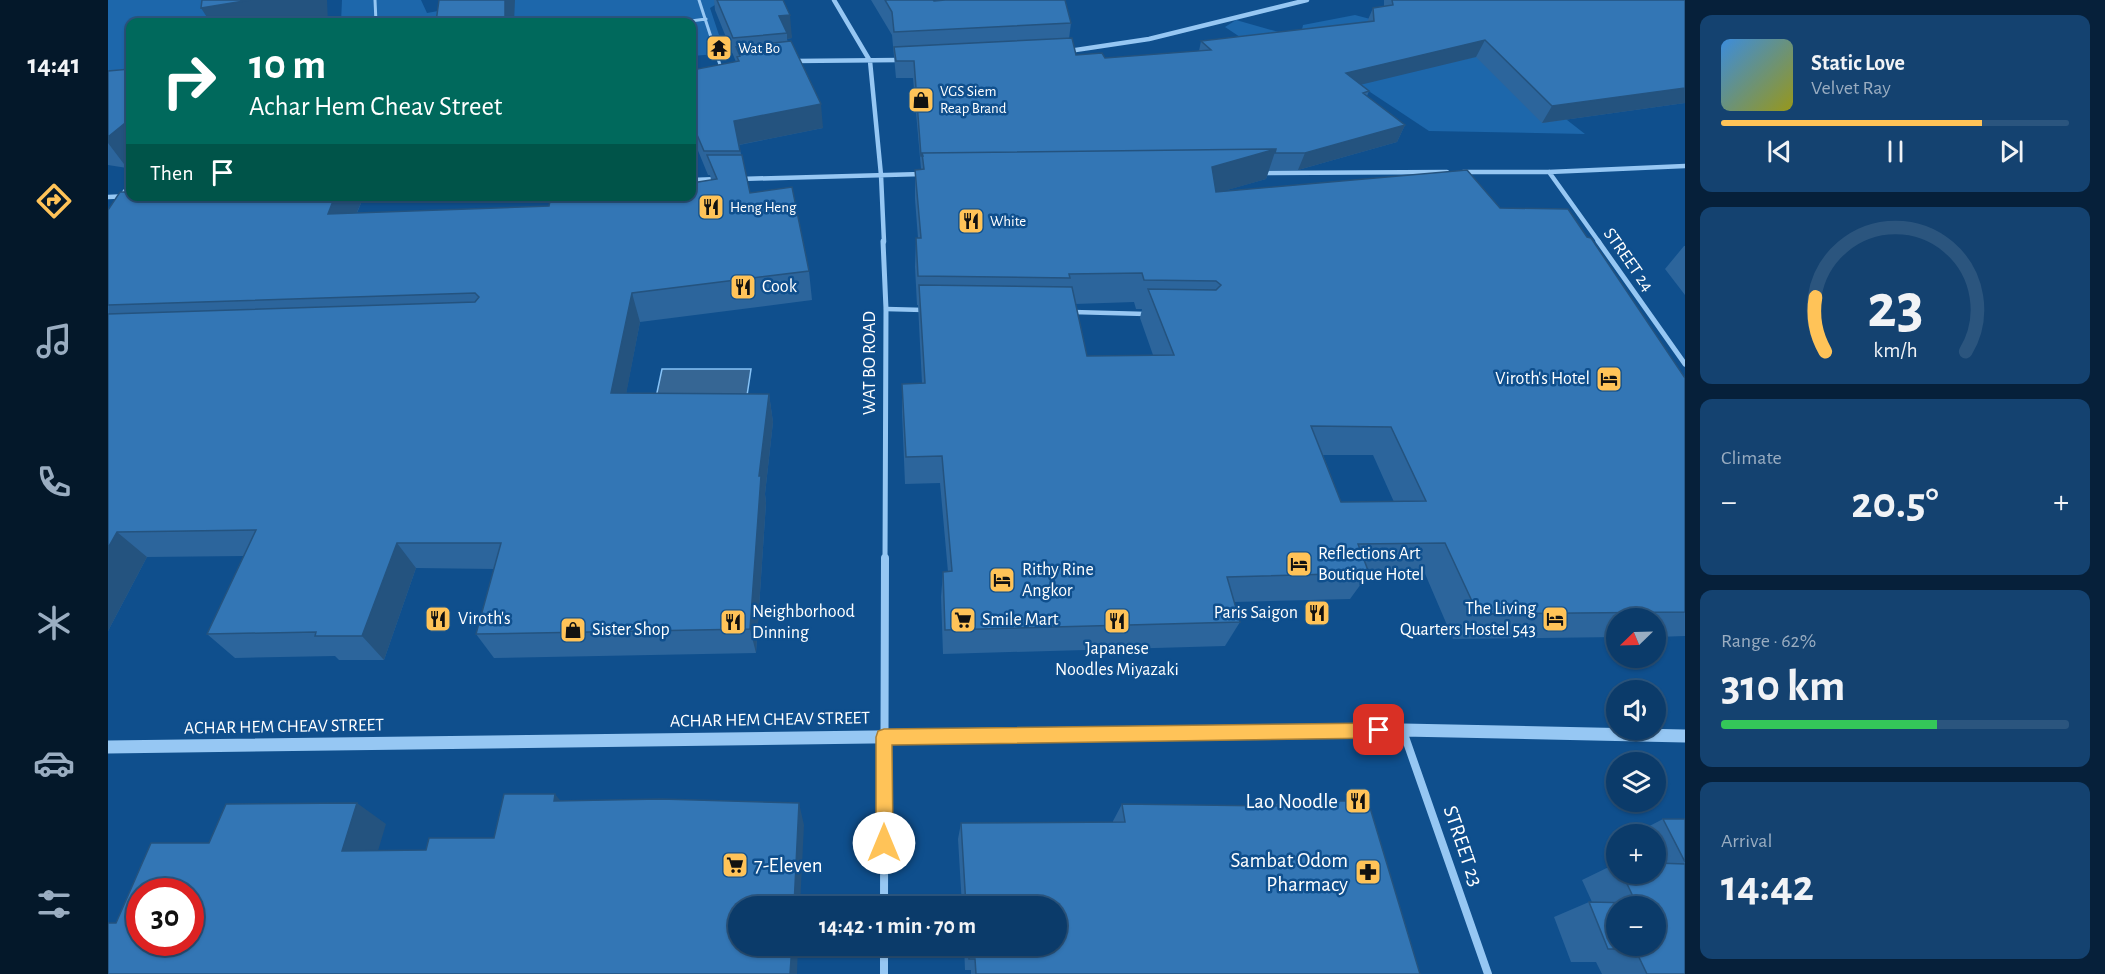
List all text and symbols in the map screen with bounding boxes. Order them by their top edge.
temple icon: Wat Bo [704,33,734,63]
place label: Wat Bo [738,41,780,56]
icon: right [150,42,228,120]
text: 10 m [249,44,326,86]
text: 14:41 [28,51,80,78]
text: Static Love [1811,52,1905,74]
text: Velvet Ray [1811,78,1891,98]
place label: VGS Siem Reap Brand [940,84,1007,116]
shop icon: VGS Siem Reap Brand [906,85,936,115]
text: Achar Hem Cheav Street [249,93,502,120]
icon: previous [1763,135,1796,168]
icon: pause [1879,135,1912,168]
icon: next [1995,135,2028,168]
icon: arrive [206,156,239,189]
text: Then [150,162,194,184]
icon: directions [33,180,75,222]
restaurant icon: Heng Heng [696,192,726,222]
place label: Heng Heng [730,200,797,215]
restaurant icon: White [956,206,986,236]
place label: White [990,214,1026,229]
street label: STREET 24 [1600,225,1657,295]
restaurant icon: Cook [728,272,758,302]
text: 23 [1867,276,1923,338]
place label: Cook [762,278,798,296]
street label: WAT BO ROAD [861,311,879,415]
icon: music [33,320,75,362]
text: km/h [1873,341,1917,362]
hotel icon: Viroth's Hotel [1594,364,1624,394]
place label: Viroth's Hotel [1495,370,1590,388]
text: Climate [1721,448,1782,468]
icon: phone [33,461,75,503]
text: 20.5° [1851,481,1939,526]
text: − [1721,486,1737,519]
text: + [2053,486,2069,519]
place label: Reflections Art Boutique Hotel [1318,545,1424,584]
hotel icon: Reflections Art Boutique Hotel [1284,549,1314,579]
place label: Rithy Rine Angkor [1022,561,1094,600]
hotel icon: Rithy Rine Angkor [987,565,1017,595]
restaurant icon: Paris Saigon [1302,598,1332,628]
place label: The Living Quarters Hostel 543 [1400,600,1536,639]
icon: climate [33,602,75,644]
place label: Neighborhood Dinning [752,603,855,642]
restaurant icon: Viroth's [423,604,453,634]
place label: Paris Saigon [1214,604,1298,622]
hotel icon: The Living Quarters Hostel 543 [1540,604,1570,634]
supermarket icon: Smile Mart [948,605,978,635]
restaurant icon: Japanese Noodles Miyazaki [1102,606,1132,636]
restaurant icon: Neighborhood Dinning [718,607,748,637]
north arrow [1606,608,1666,668]
map controls [1606,608,1666,956]
place label: Viroth's [458,610,511,628]
place label: Smile Mart [982,611,1059,629]
shop icon: Sister Shop [558,615,588,645]
place label: Sister Shop [592,621,670,639]
text: Range · 62% [1721,631,1816,651]
place label: Japanese Noodles Miyazaki [1055,640,1179,679]
text: 310 km [1721,664,1845,709]
button: sound [1606,680,1666,740]
pin [1353,704,1404,755]
street label: ACHAR HEM CHEAV STREET [670,709,870,731]
icon: arrive [1362,713,1395,746]
street label: ACHAR HEM CHEAV STREET [184,716,384,738]
icon: car [33,742,75,784]
button: layers [1606,752,1666,812]
restaurant icon: Lao Noodle [1343,786,1373,816]
place label: Lao Noodle [1246,791,1338,812]
street label: STREET 23 [1439,803,1487,889]
position arrow [852,811,916,875]
button: + [1606,824,1666,884]
text: Arrival [1721,831,1772,851]
supermarket icon: 7-Eleven [720,850,750,880]
place label: Sambat Odom Pharmacy [1230,850,1348,895]
place label: 7-Eleven [754,855,823,876]
pharmacy icon: Sambat Odom Pharmacy [1353,857,1383,887]
text: 14:42 [1721,864,1814,909]
speed limit sign: 30 [126,878,204,956]
icon: filters [33,883,75,925]
button: − [1606,896,1666,956]
text: 14:42 · 1 min · 70 m [819,915,976,937]

